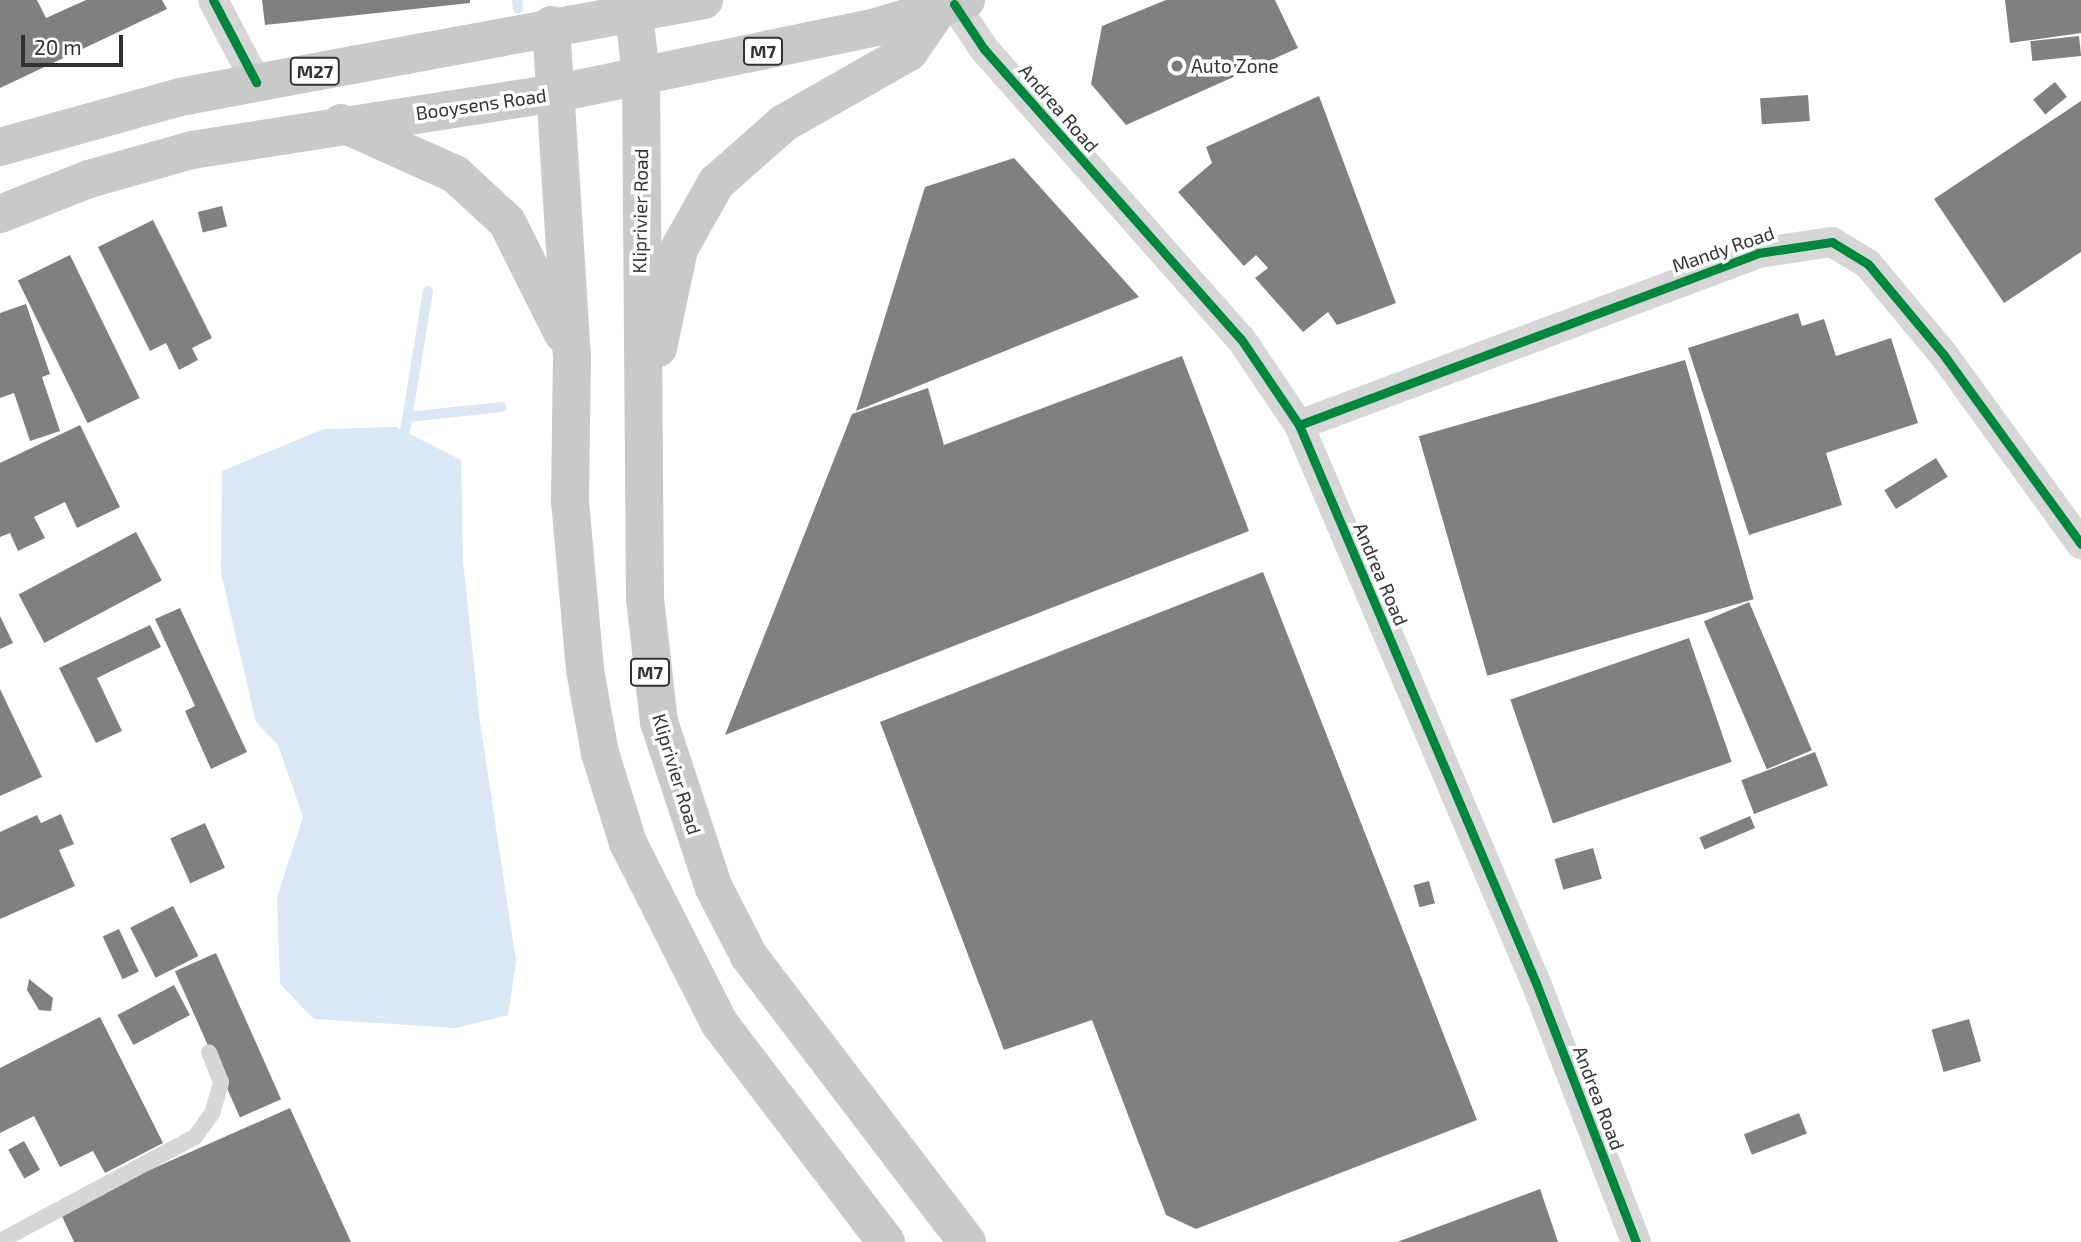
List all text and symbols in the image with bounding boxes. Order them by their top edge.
scale bar [24,21,126,65]
text: 20 m [34,34,82,59]
road number: M7 [742,36,784,66]
place label: Auto Zone [1191,55,1279,77]
road number: M27 [289,56,341,86]
marker: Auto Zone [1169,58,1185,74]
street label: Andrea Road [1014,59,1104,157]
street label: Booysens Road [414,84,548,124]
street label: Kliprivier Road [628,148,652,274]
street label: Mandy Road [1669,221,1777,277]
street label: Andrea Road [1349,519,1413,629]
road number: M7 [629,658,671,686]
street label: Kliprivier Road [648,711,706,837]
street label: Andrea Road [1569,1043,1629,1153]

